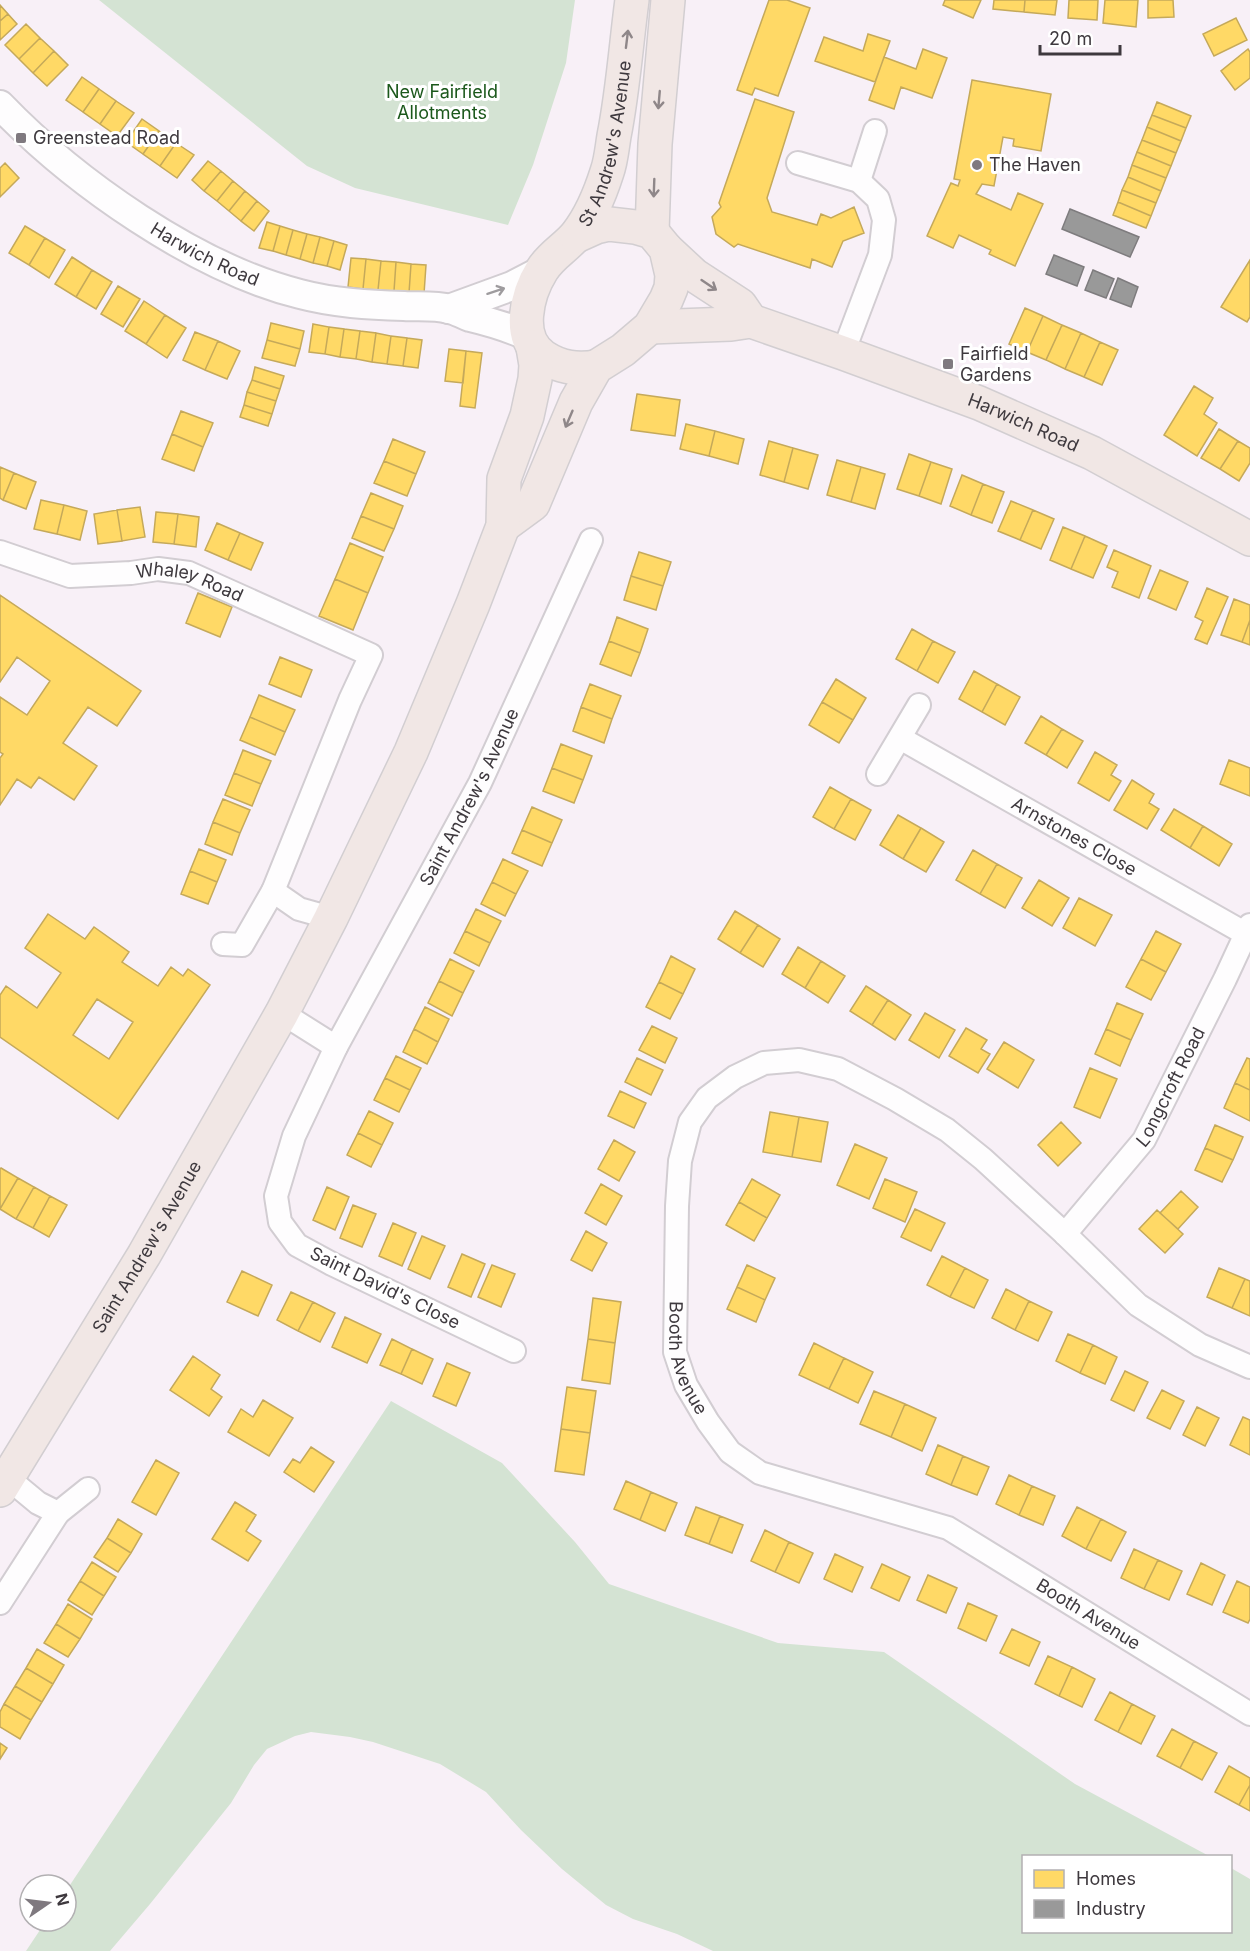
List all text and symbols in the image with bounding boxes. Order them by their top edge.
scale bar [1040,18,1120,56]
text: 20 m [1049,28,1092,49]
one-way arrow [622,30,633,50]
street label: St Andrew's Avenue [574,59,635,230]
park label: New Fairfield Allotments [386,81,498,123]
one-way arrow [653,90,664,110]
place label: Greenstead Road [33,127,180,148]
marker: Greenstead Road [14,131,28,145]
place label: The Haven [989,154,1081,175]
marker: The Haven [970,158,984,172]
one-way arrow [648,178,659,198]
street label: Harwich Road [147,218,262,290]
one-way arrow [700,279,717,291]
one-way arrow [486,285,505,296]
place label: Fairfield Gardens [960,343,1032,385]
marker: Fairfield Gardens [941,357,955,371]
street label: Harwich Road [965,389,1082,456]
one-way arrow [563,409,574,427]
street label: Whaley Road [134,558,247,606]
street label: Saint Andrew's Avenue [415,705,523,889]
street label: Arnstones Close [1008,792,1140,880]
street label: Longcroft Road [1132,1024,1209,1151]
street label: Saint Andrew's Avenue [88,1157,205,1337]
street label: Saint David's Close [307,1242,464,1333]
street label: Booth Avenue [665,1301,712,1418]
street label: Booth Avenue [1033,1574,1144,1654]
legend [1022,1855,1232,1933]
text: Homes [1076,1868,1136,1889]
north arrow [18,1873,78,1933]
text: N [51,1891,74,1908]
text: Industry [1076,1898,1146,1919]

